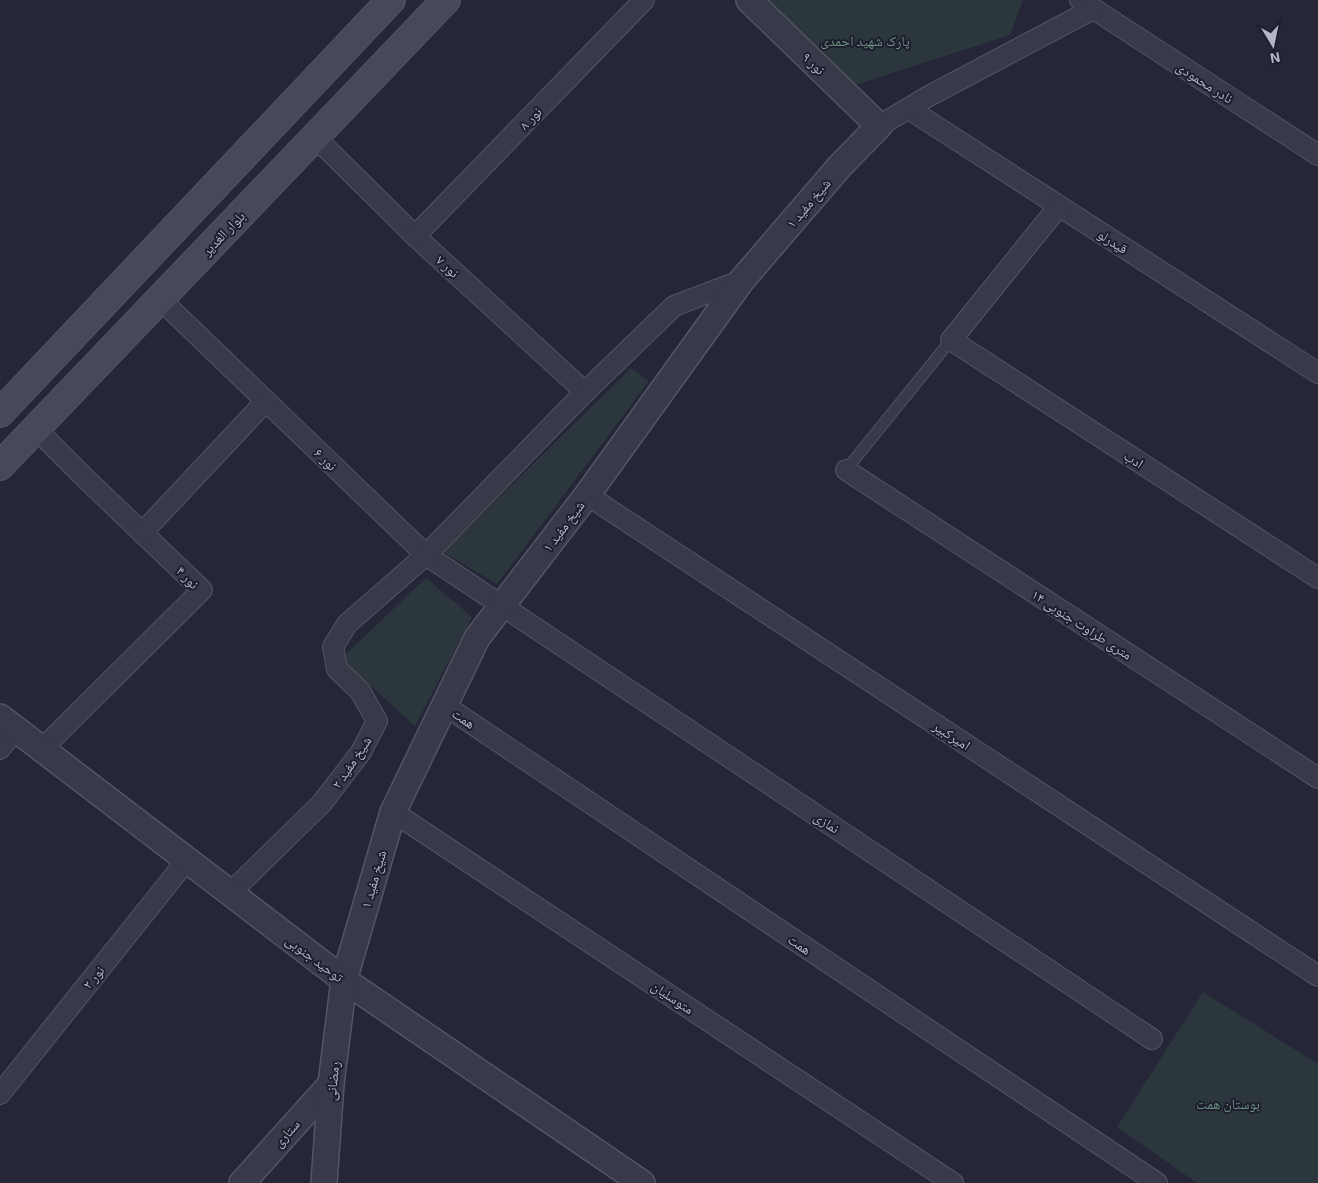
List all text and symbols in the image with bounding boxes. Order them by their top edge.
north arrow [1248,20,1298,70]
park label: پارک شهید احمدی [820,32,910,50]
street label: نور ۹ [798,48,829,79]
text: N [1269,49,1282,68]
street label: نادر محمودی [1173,57,1237,108]
street label: نور ۸ [515,103,546,134]
street label: شیخ مفید ۱ [782,175,835,233]
street label: بلوار الغدیر [197,207,249,260]
street label: قیدرلو [1094,225,1131,258]
street label: نور ۷ [432,251,463,282]
street label: نور ۶ [310,444,341,475]
street label: ادب [1121,446,1147,472]
street label: شیخ مفید ۱ [538,497,589,556]
street label: نور ۴ [172,562,203,593]
street label: ۱۴ متری طراوت جنوبی [1028,585,1135,664]
street label: همت [449,704,479,732]
street label: امیرکبیر [929,716,974,754]
street label: شیخ مفید ۲ [327,733,376,793]
street label: نمازی [810,807,843,838]
street label: شیخ مفید ۱ [357,848,391,911]
street label: همت [785,930,815,958]
street label: توحید جنوبی [282,931,347,986]
street label: نور ۲ [78,962,108,993]
street label: متوسلیان [648,977,697,1018]
street label: رمضانی [321,1060,344,1102]
park label: بوستان همت [1196,1095,1260,1113]
street label: ستاری [269,1115,304,1151]

